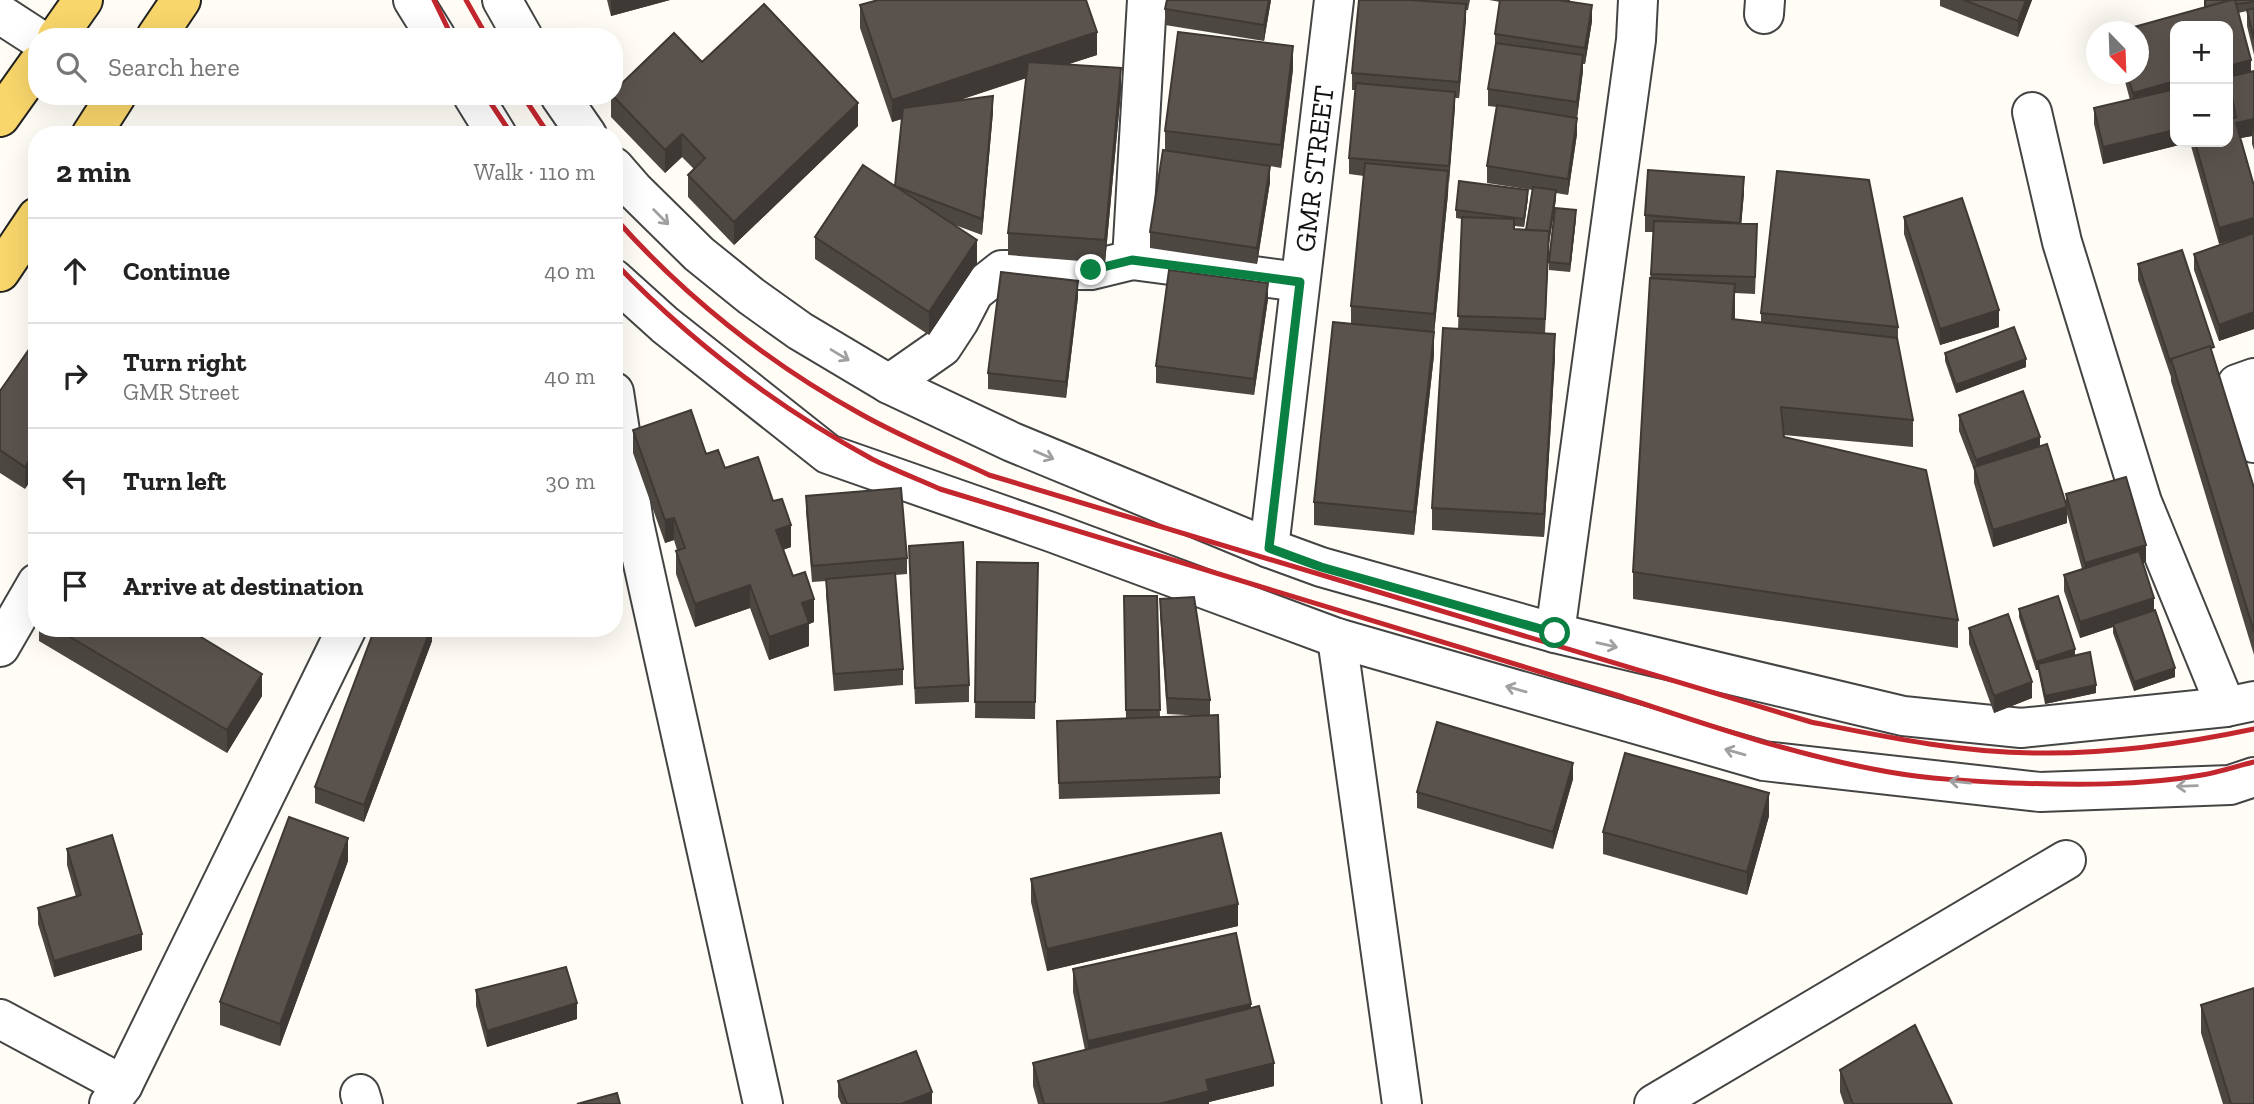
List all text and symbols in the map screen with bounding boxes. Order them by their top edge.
north arrow [2086,21,2149,84]
map controls [2170,21,2233,147]
button: + [2170,21,2233,84]
search box [28,28,623,105]
icon: search [52,48,90,86]
text: Search here [108,51,240,83]
street label: GMR STREET [1288,83,1340,254]
button: − [2170,84,2233,147]
text: 2 min [56,154,131,190]
text: Walk · 110 m [474,158,595,186]
one-way arrow [652,208,669,225]
icon: ahead [56,252,94,290]
route end [1075,254,1106,285]
text: Continue [123,255,230,287]
text: 40 m [544,257,595,285]
text: Turn right [123,346,246,378]
one-way arrow [830,348,850,362]
icon: right [56,357,94,395]
text: 40 m [544,362,595,390]
text: GMR Street [123,378,239,406]
one-way arrow [1033,449,1055,462]
icon: left [56,462,94,500]
text: Turn left [123,465,226,497]
text: 30 m [545,467,595,495]
icon: arrive [56,567,94,605]
text: Arrive at destination [123,570,363,602]
route start [1539,617,1570,648]
one-way arrow [1595,639,1618,652]
one-way arrow [1506,682,1528,695]
one-way arrow [1724,745,1746,758]
one-way arrow [1949,776,1972,789]
one-way arrow [2176,780,2199,793]

